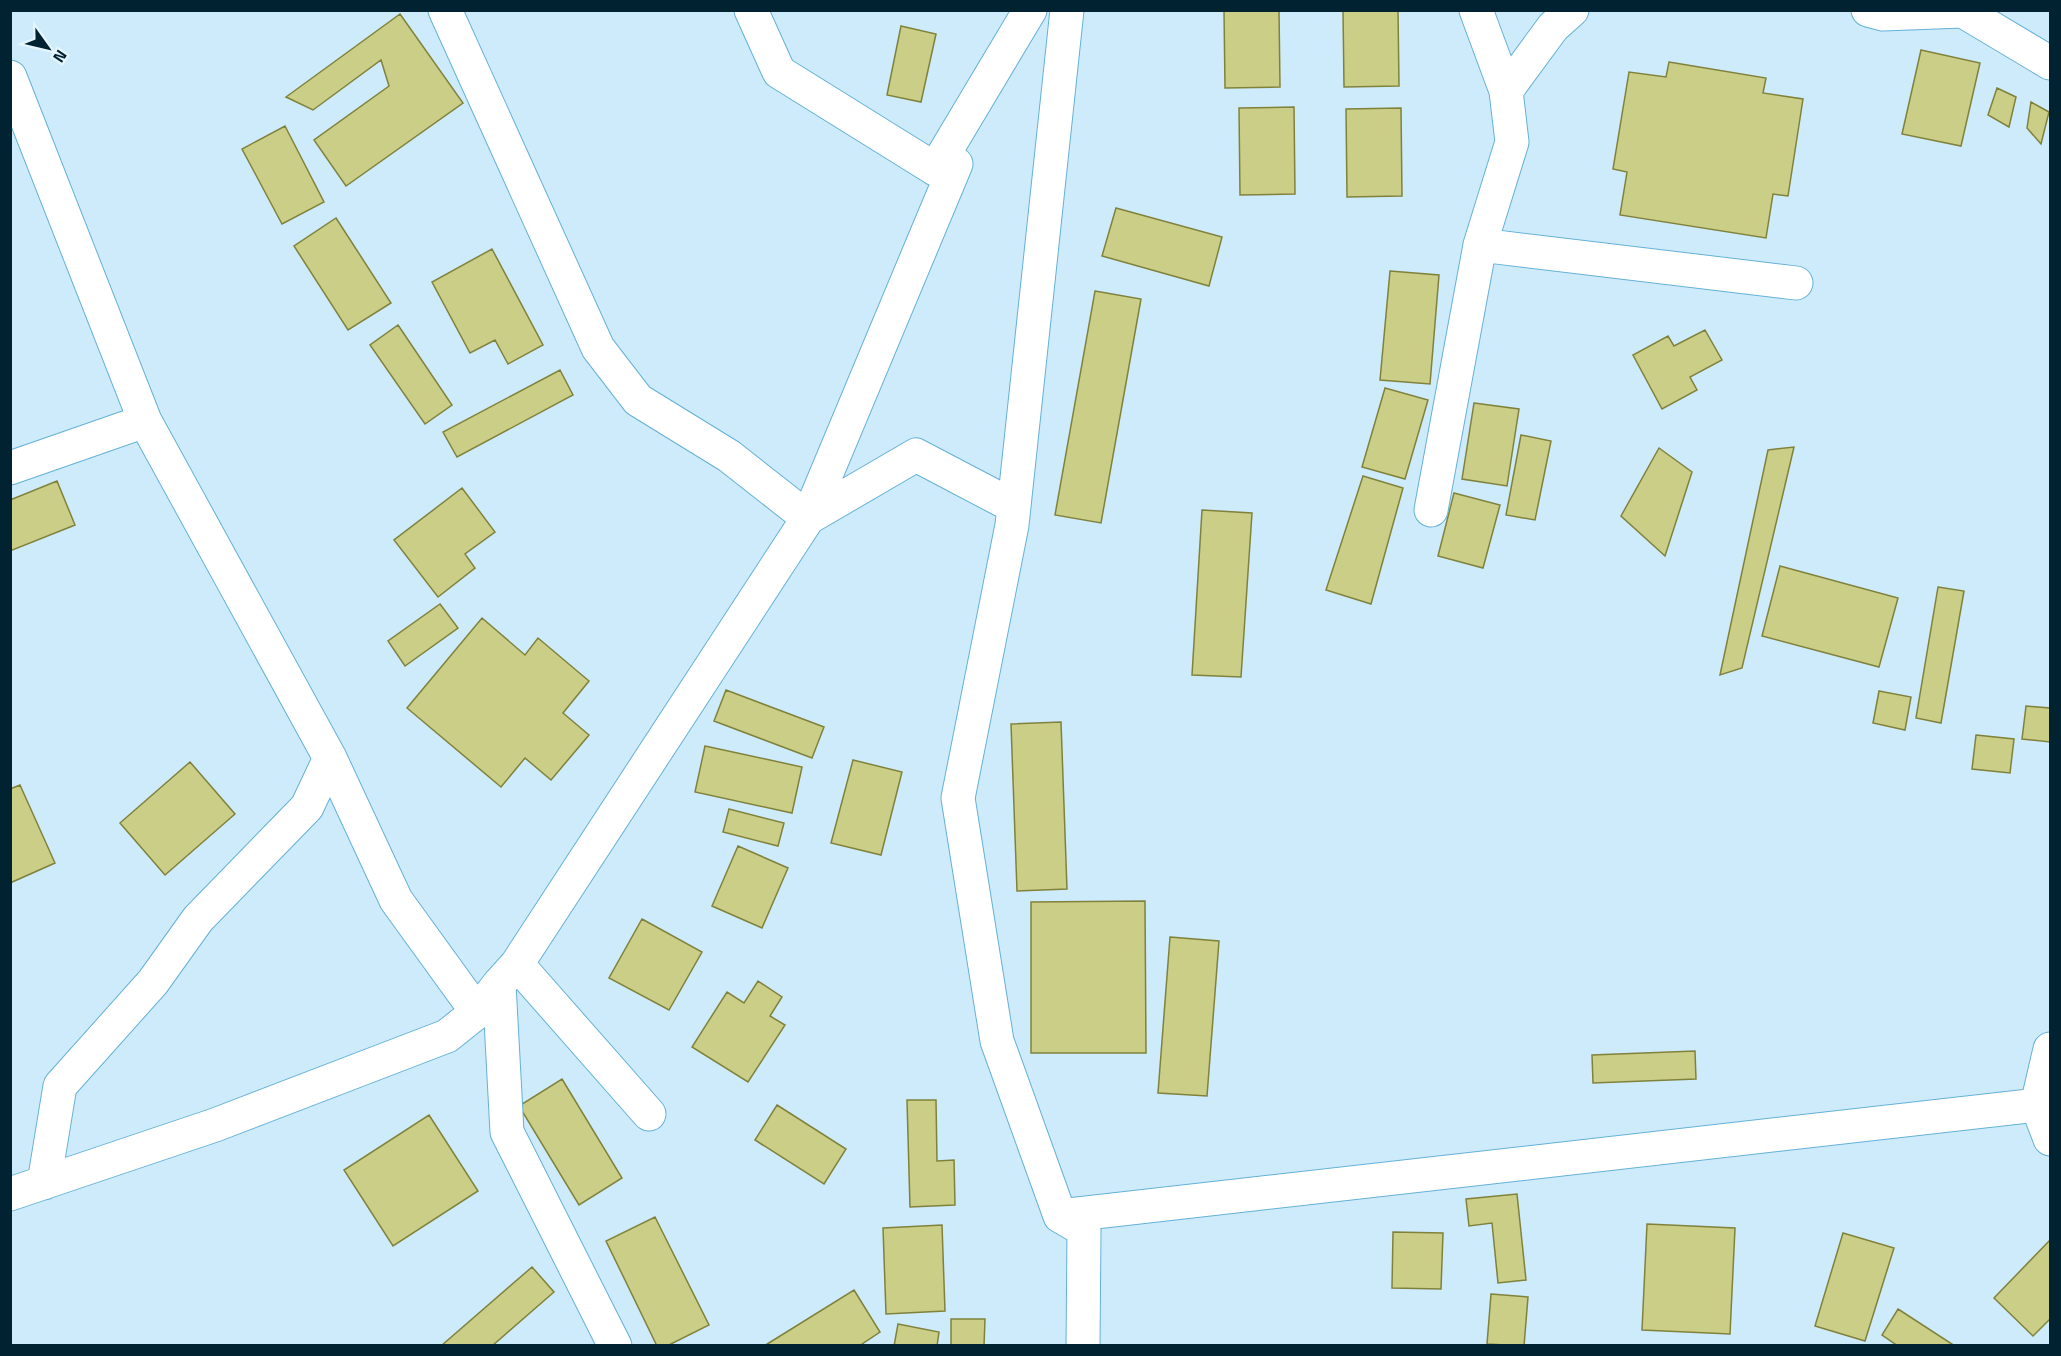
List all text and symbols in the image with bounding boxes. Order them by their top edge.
north arrow [18,18,78,78]
text: N [47,45,73,68]

